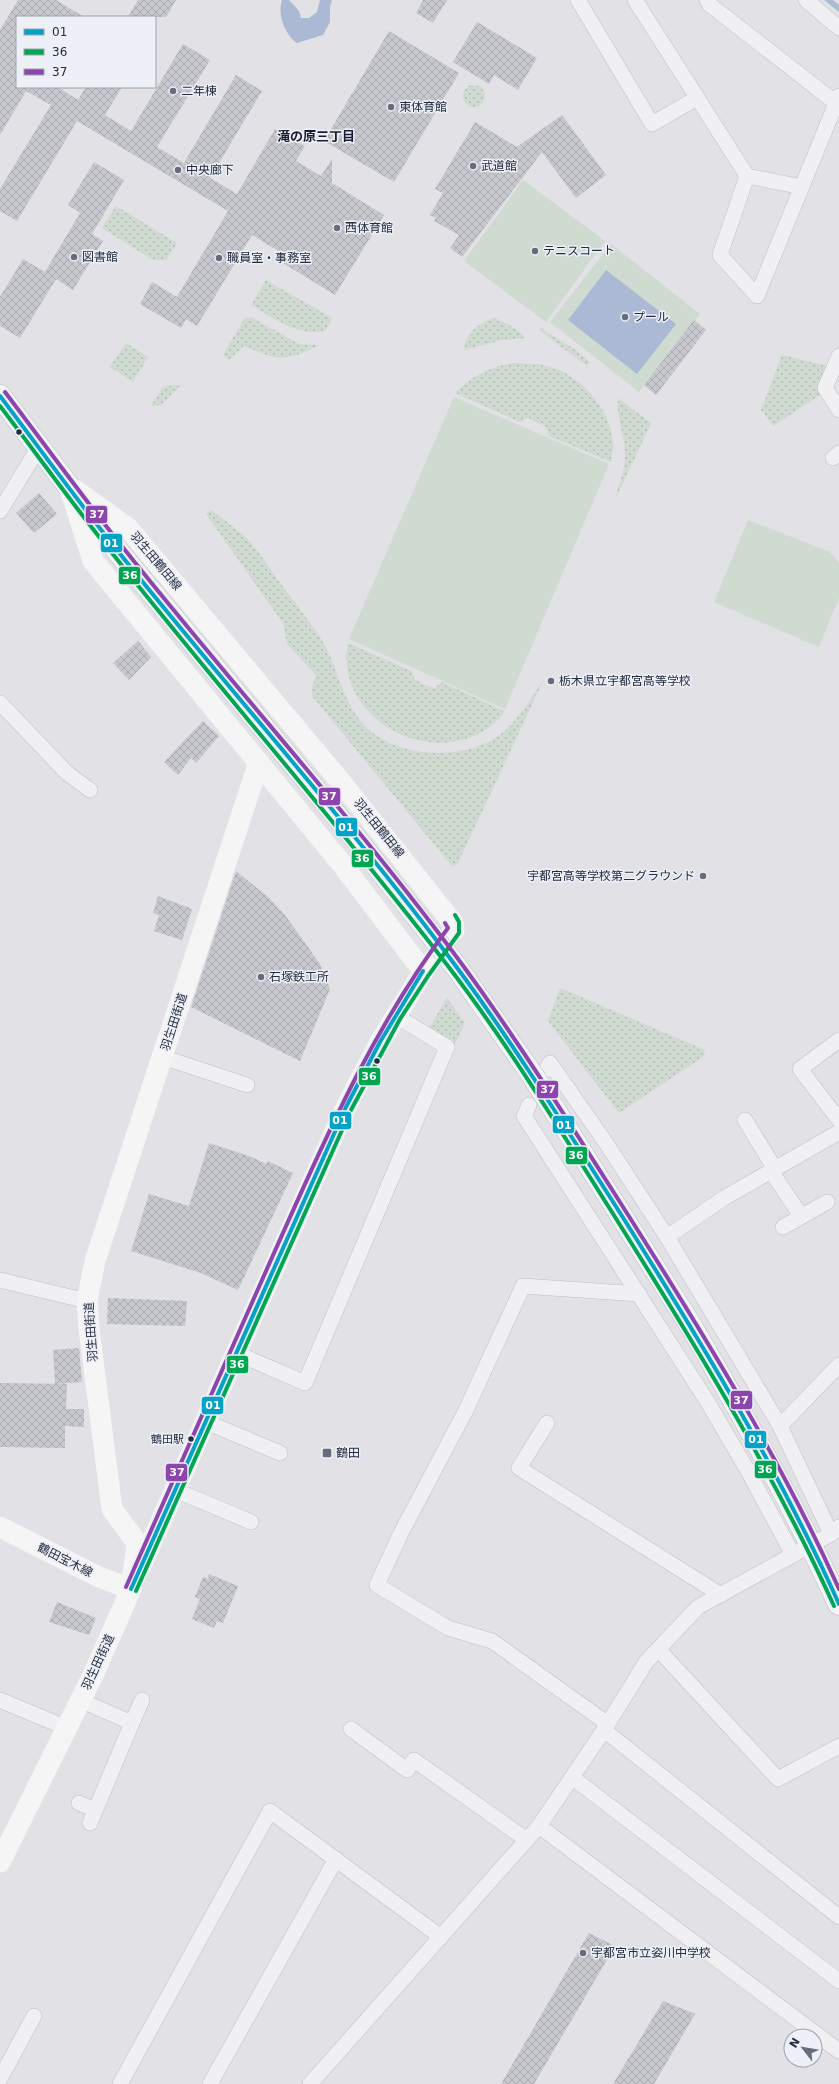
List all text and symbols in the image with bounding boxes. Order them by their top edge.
legend [16,16,156,88]
text: 01 [52,25,67,39]
text: 36 [52,45,67,59]
text: 37 [52,65,67,79]
place label: 二年棟 [181,84,217,98]
marker: 二年棟 [168,86,178,96]
place label: 東体育館 [399,100,447,114]
marker: 東体育館 [386,102,396,112]
district label: 滝の原三丁目 [277,129,355,144]
place label: 武道館 [481,159,517,173]
marker: 武道館 [468,161,478,171]
place label: 中央廊下 [186,163,234,177]
marker: 中央廊下 [173,165,183,175]
place label: 西体育館 [345,221,393,235]
marker: 西体育館 [332,223,342,233]
place label: テニスコート [543,244,615,258]
marker: テニスコート [530,246,540,256]
place label: 図書館 [82,250,118,264]
place label: 職員室・事務室 [227,251,311,265]
marker: 図書館 [69,252,79,262]
marker: 職員室・事務室 [214,253,224,263]
place label: プール [633,310,669,324]
marker: プール [620,312,630,322]
unlabelled marker [14,427,24,437]
line badge: 37 [85,505,108,524]
text: 37 [89,508,105,521]
street label: 羽生田鶴田線 [127,529,185,593]
line badge: 01 [100,533,123,553]
text: 01 [103,537,119,550]
line badge: 36 [118,566,141,585]
text: 36 [122,569,138,582]
place label: 栃木県立宇都宮高等学校 [559,674,691,688]
marker: 栃木県立宇都宮高等学校 [546,676,556,686]
line badge: 37 [318,787,341,806]
text: 37 [321,790,337,803]
street label: 羽生田鶴田線 [351,796,407,860]
line badge: 01 [335,817,358,837]
text: 01 [338,821,354,834]
line badge: 36 [351,849,374,868]
text: 36 [354,852,370,865]
place label: 宇都宮高等学校第二グラウンド [527,869,695,883]
marker: 宇都宮高等学校第二グラウンド [698,871,708,881]
place label: 石塚鉄工所 [269,970,329,984]
marker: 石塚鉄工所 [256,972,266,982]
street label: 羽生田街道 [158,991,190,1053]
unlabelled marker [372,1056,382,1066]
line badge: 36 [358,1067,381,1086]
text: 36 [361,1070,377,1083]
line badge: 37 [536,1080,559,1099]
text: 37 [540,1083,556,1096]
line badge: 01 [329,1111,352,1130]
text: 01 [332,1114,348,1127]
line badge: 01 [552,1115,575,1134]
text: 01 [556,1119,572,1132]
line badge: 36 [565,1146,588,1165]
text: 36 [568,1149,584,1162]
street label: 羽生田街道 [82,1302,100,1362]
line badge: 36 [226,1355,249,1374]
text: 36 [229,1358,245,1371]
line badge: 37 [730,1390,753,1410]
text: 37 [733,1394,749,1407]
line badge: 01 [201,1396,224,1415]
text: 01 [205,1399,221,1412]
line badge: 01 [744,1430,767,1449]
place label: 鶴田駅 [151,1433,184,1446]
text: 01 [748,1433,764,1446]
marker: 鶴田駅 [186,1434,196,1444]
place label: 鶴田 [336,1446,360,1460]
marker: 鶴田 [321,1447,333,1459]
line badge: 36 [754,1460,777,1479]
line badge: 37 [165,1463,188,1482]
text: 36 [757,1463,773,1476]
text: 37 [169,1466,185,1479]
street label: 鶴田宝木線 [35,1540,95,1580]
street label: 羽生田街道 [79,1632,117,1692]
place label: 宇都宮市立姿川中学校 [591,1946,711,1960]
marker: 宇都宮市立姿川中学校 [578,1948,588,1958]
north arrow [783,2028,823,2068]
text: N [787,2036,803,2050]

